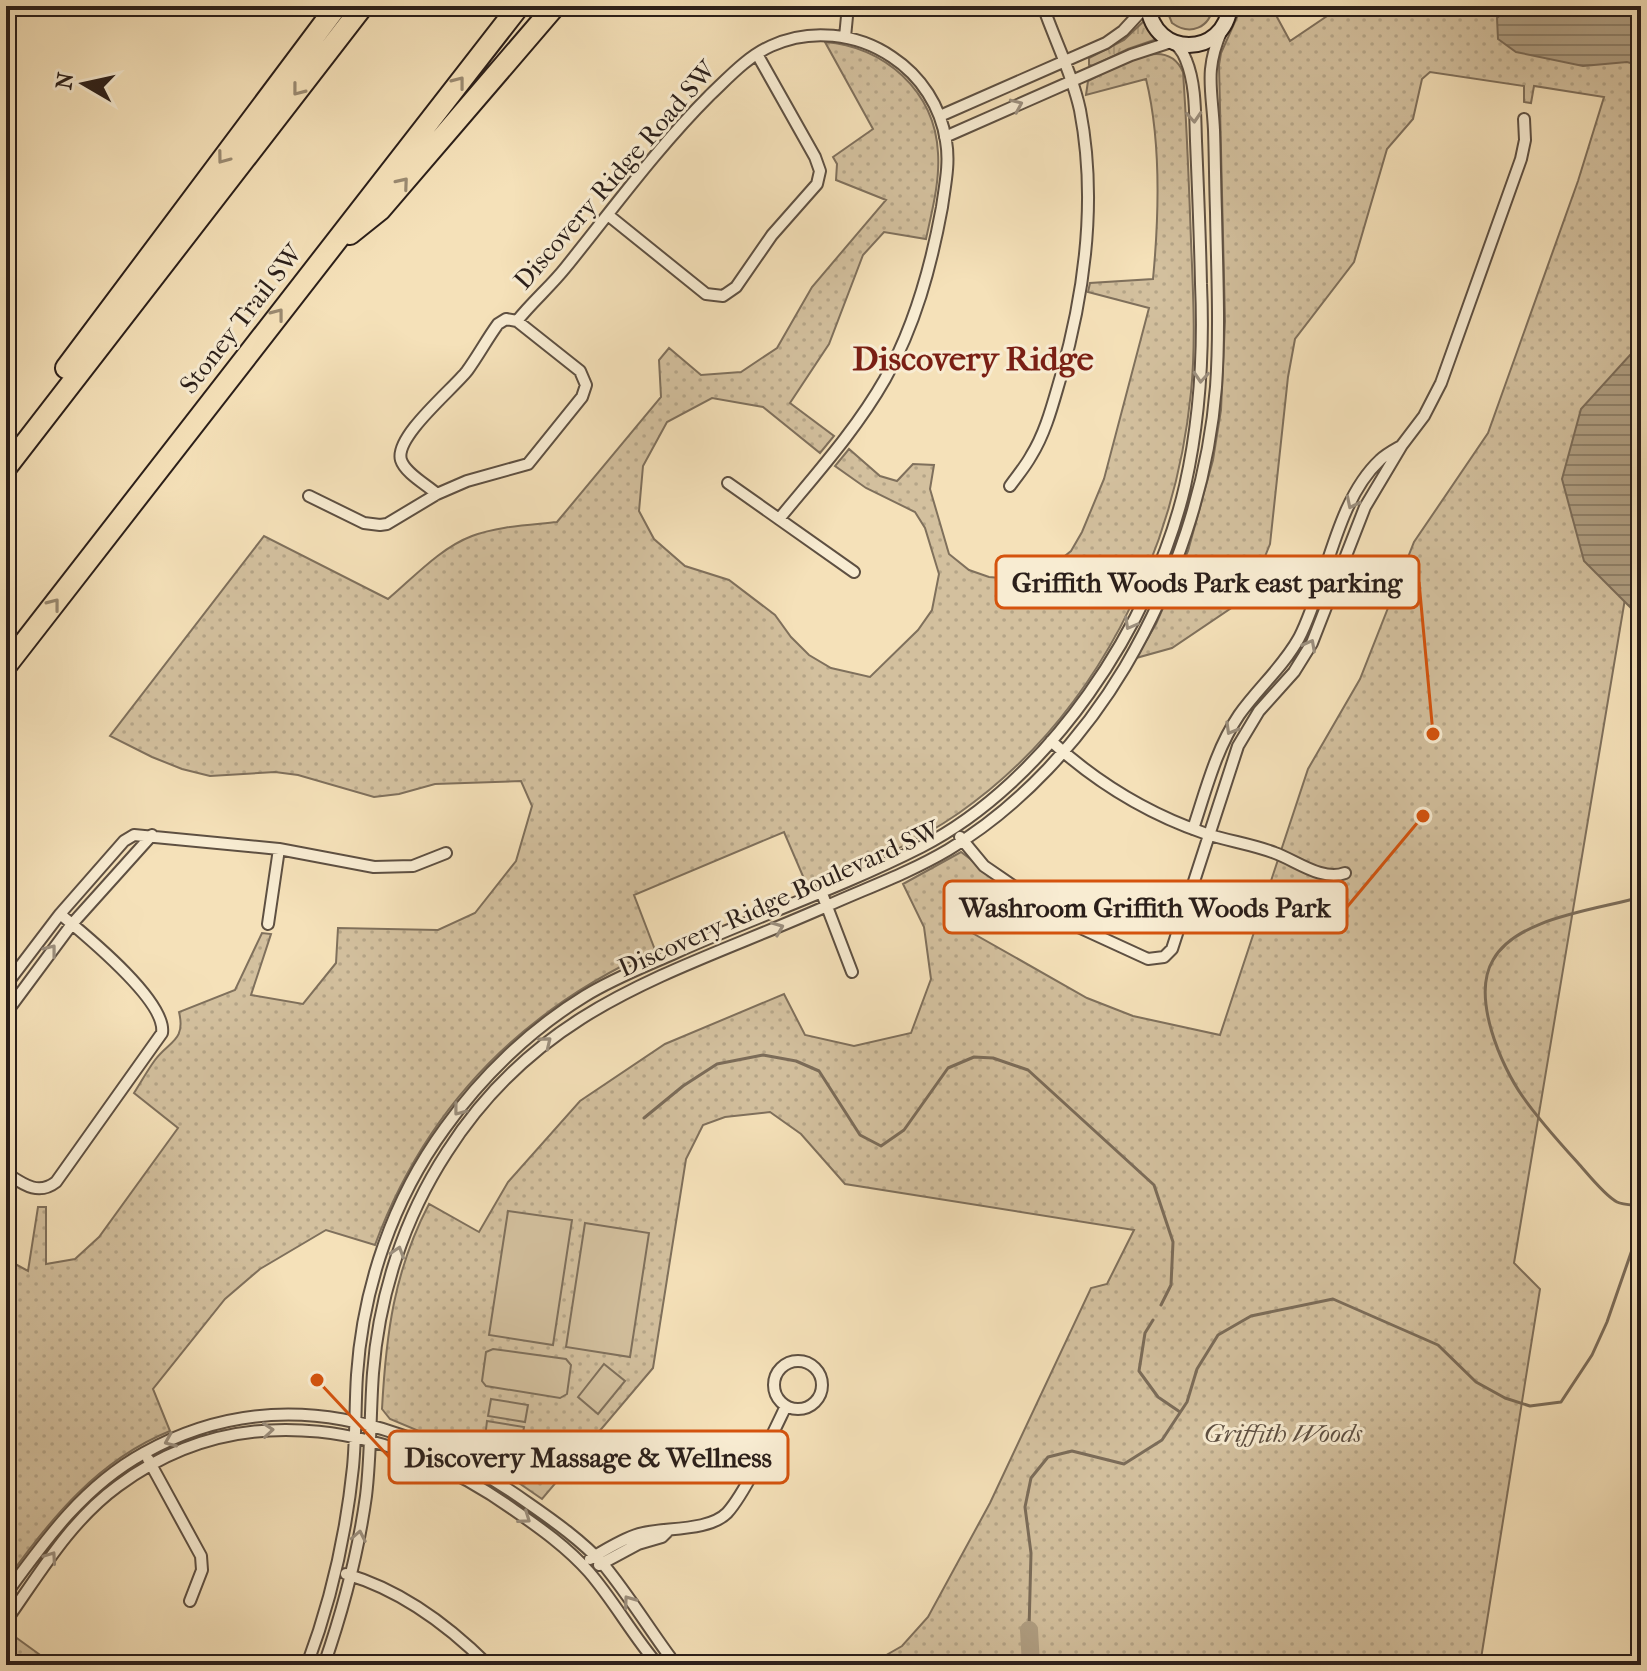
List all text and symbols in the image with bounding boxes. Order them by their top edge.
north arrow [44,44,124,124]
street label: Discovery Ridge Road SW [507,53,724,295]
text: N [51,70,79,91]
one-way arrow [450,76,464,91]
one-way arrow [294,81,308,96]
one-way arrow [1009,99,1023,115]
one-way arrow [1185,111,1202,124]
one-way arrow [218,149,233,164]
one-way arrow [393,178,408,192]
street label: Stoney Trail SW [173,237,310,400]
one-way arrow [268,309,283,323]
district label: Discovery Ridge [852,339,1094,379]
one-way arrow [1193,371,1210,384]
one-way arrow [1346,494,1362,509]
callout: Griffith Woods Park east parking [996,556,1419,608]
text: Griffith Woods Park east parking [1012,566,1403,599]
one-way arrow [44,598,58,613]
one-way arrow [1124,616,1140,630]
one-way arrow [1301,639,1316,653]
one-way arrow [1225,720,1241,735]
street label: Discovery Ridge Boulevard SW [614,813,946,984]
callout: Washroom Griffith Woods Park [944,881,1347,933]
text: Washroom Griffith Woods Park [958,891,1332,924]
one-way arrow [770,921,784,938]
one-way arrow [42,944,56,959]
one-way arrow [537,1037,551,1052]
one-way arrow [454,1101,469,1115]
one-way arrow [389,1246,405,1260]
park label: Griffith Woods [1204,1418,1363,1449]
one-way arrow [262,1422,275,1439]
callout: Discovery Massage & Wellness [389,1431,788,1483]
one-way arrow [164,1432,178,1448]
text: Discovery Massage & Wellness [404,1441,772,1474]
one-way arrow [516,1508,531,1522]
one-way arrow [350,1529,367,1543]
one-way arrow [41,1551,56,1565]
one-way arrow [624,1595,639,1609]

